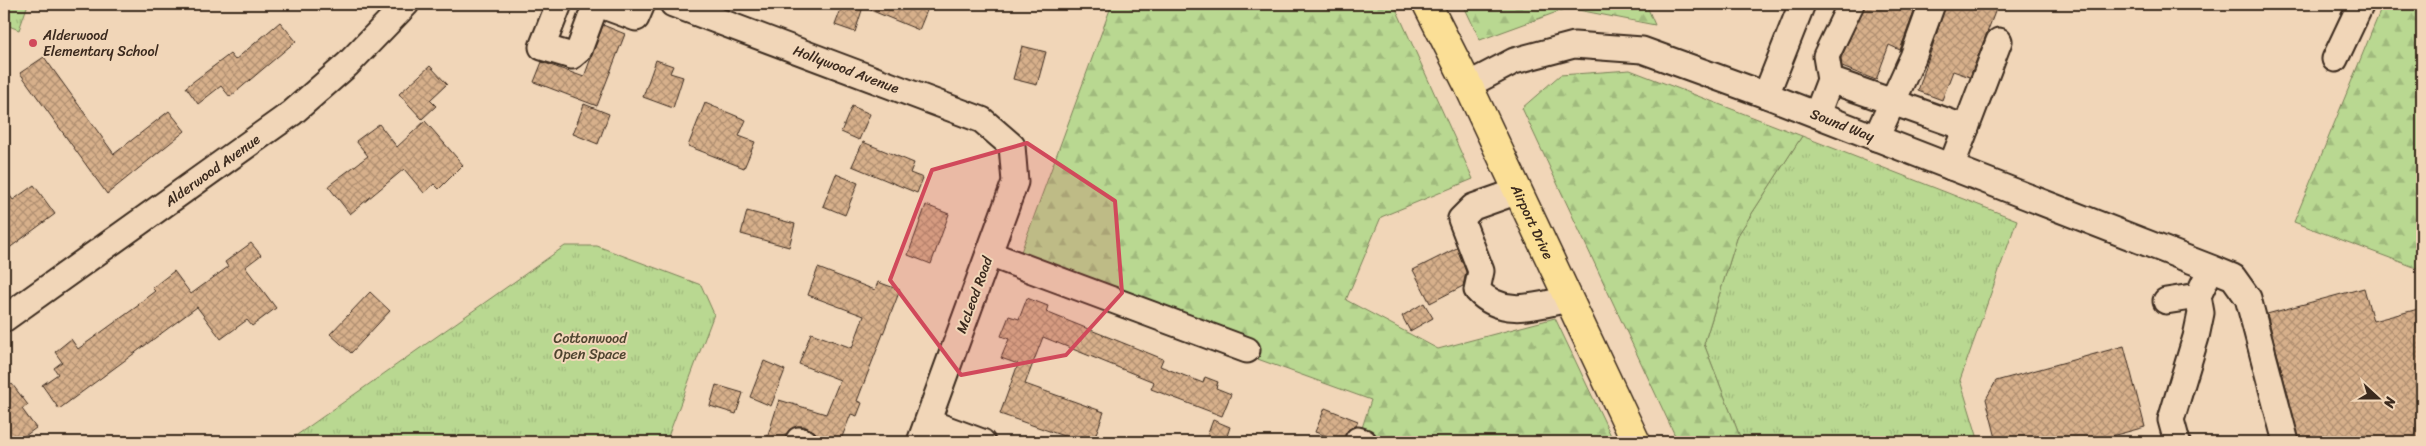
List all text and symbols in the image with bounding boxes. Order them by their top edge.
place label: Alderwood Elementary School [42,23,160,64]
marker: Alderwood Elementary School [27,37,39,49]
street label: Hollywood Avenue [789,38,903,101]
street label: Sound Way [1806,101,1879,149]
street label: Alderwood Avenue [158,127,266,214]
street label: Airport Drive [1503,179,1560,264]
street label: McLeod Road [949,252,1000,337]
park label: Cottonwood Open Space [553,326,628,367]
north arrow [2354,374,2404,424]
text: N [2376,393,2403,412]

